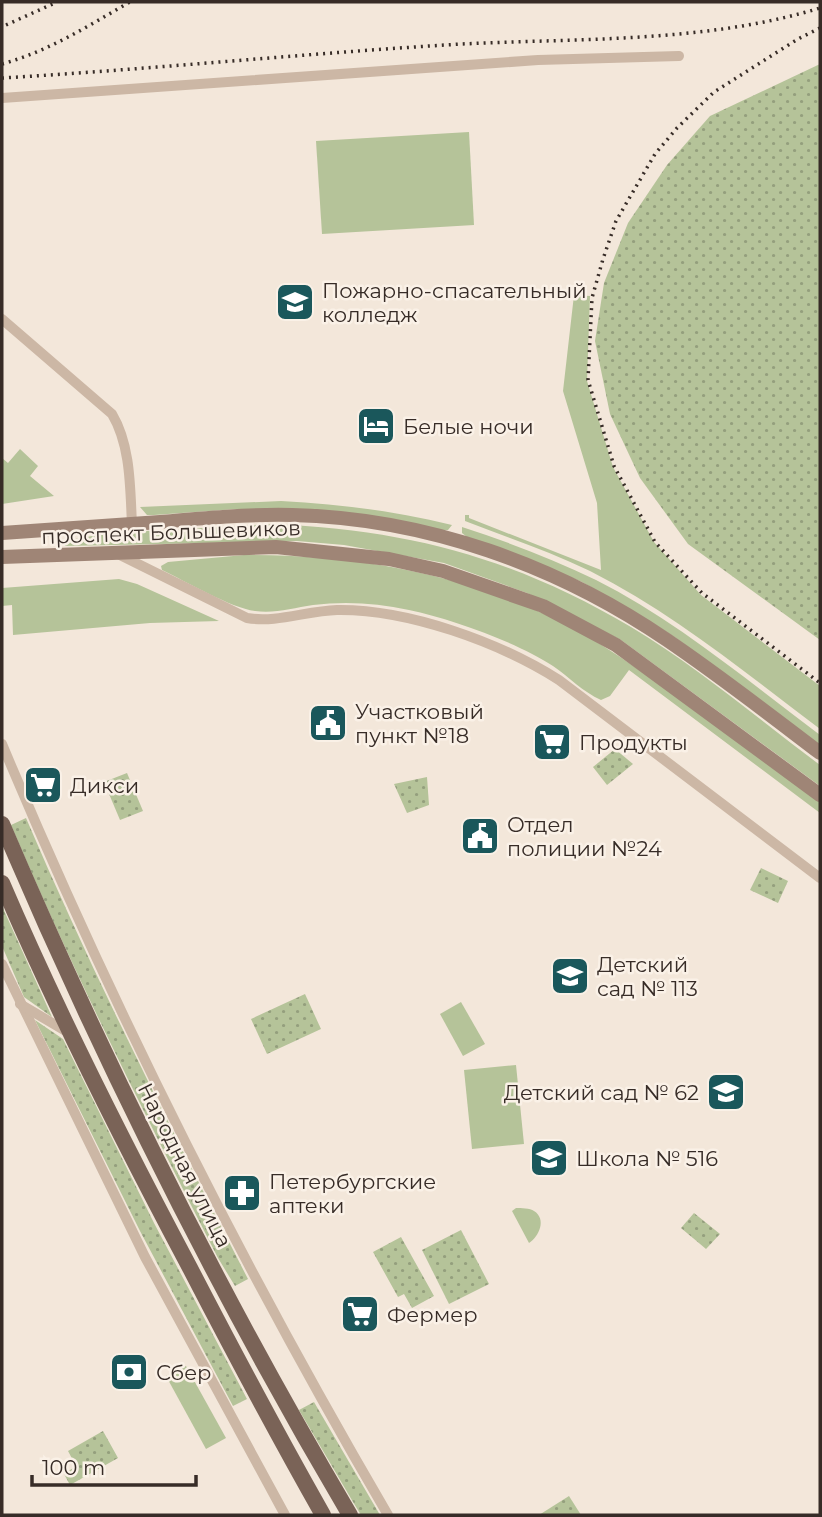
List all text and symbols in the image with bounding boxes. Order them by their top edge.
place label: Пожарно-спасательный колледж [322,278,587,327]
school or university icon: Пожарно-спасательный колледж [274,281,316,323]
hotel icon: Белые ночи [355,405,397,447]
place label: Белые ночи [403,414,534,439]
street label: проспект Большевиков [41,515,301,549]
place label: Участковый пункт №18 [355,699,484,748]
public building icon: Участковый пункт №18 [307,702,349,744]
supermarket icon: Продукты [531,721,573,763]
place label: Продукты [579,730,688,755]
supermarket icon: Дикси [22,764,64,806]
place label: Дикси [70,773,139,798]
place label: Отдел полиции №24 [507,812,662,861]
public building icon: Отдел полиции №24 [459,815,501,857]
place label: Детский сад № 113 [597,952,698,1001]
school or university icon: Детский сад № 113 [549,955,591,997]
school or university icon: Детский сад № 62 [705,1071,747,1113]
street label: Народная улица [133,1079,237,1251]
place label: Детский сад № 62 [504,1080,699,1105]
school or university icon: Школа № 516 [528,1137,570,1179]
place label: Школа № 516 [576,1146,718,1171]
place label: Петербургские аптеки [269,1169,436,1218]
pharmacy icon: Петербургские аптеки [221,1172,263,1214]
supermarket icon: Фермер [339,1293,381,1335]
place label: Фермер [387,1302,478,1327]
bank icon: Сбер [108,1351,150,1393]
place label: Сбер [156,1360,212,1385]
scale bar [32,1444,196,1488]
text: 100 m [42,1455,105,1480]

